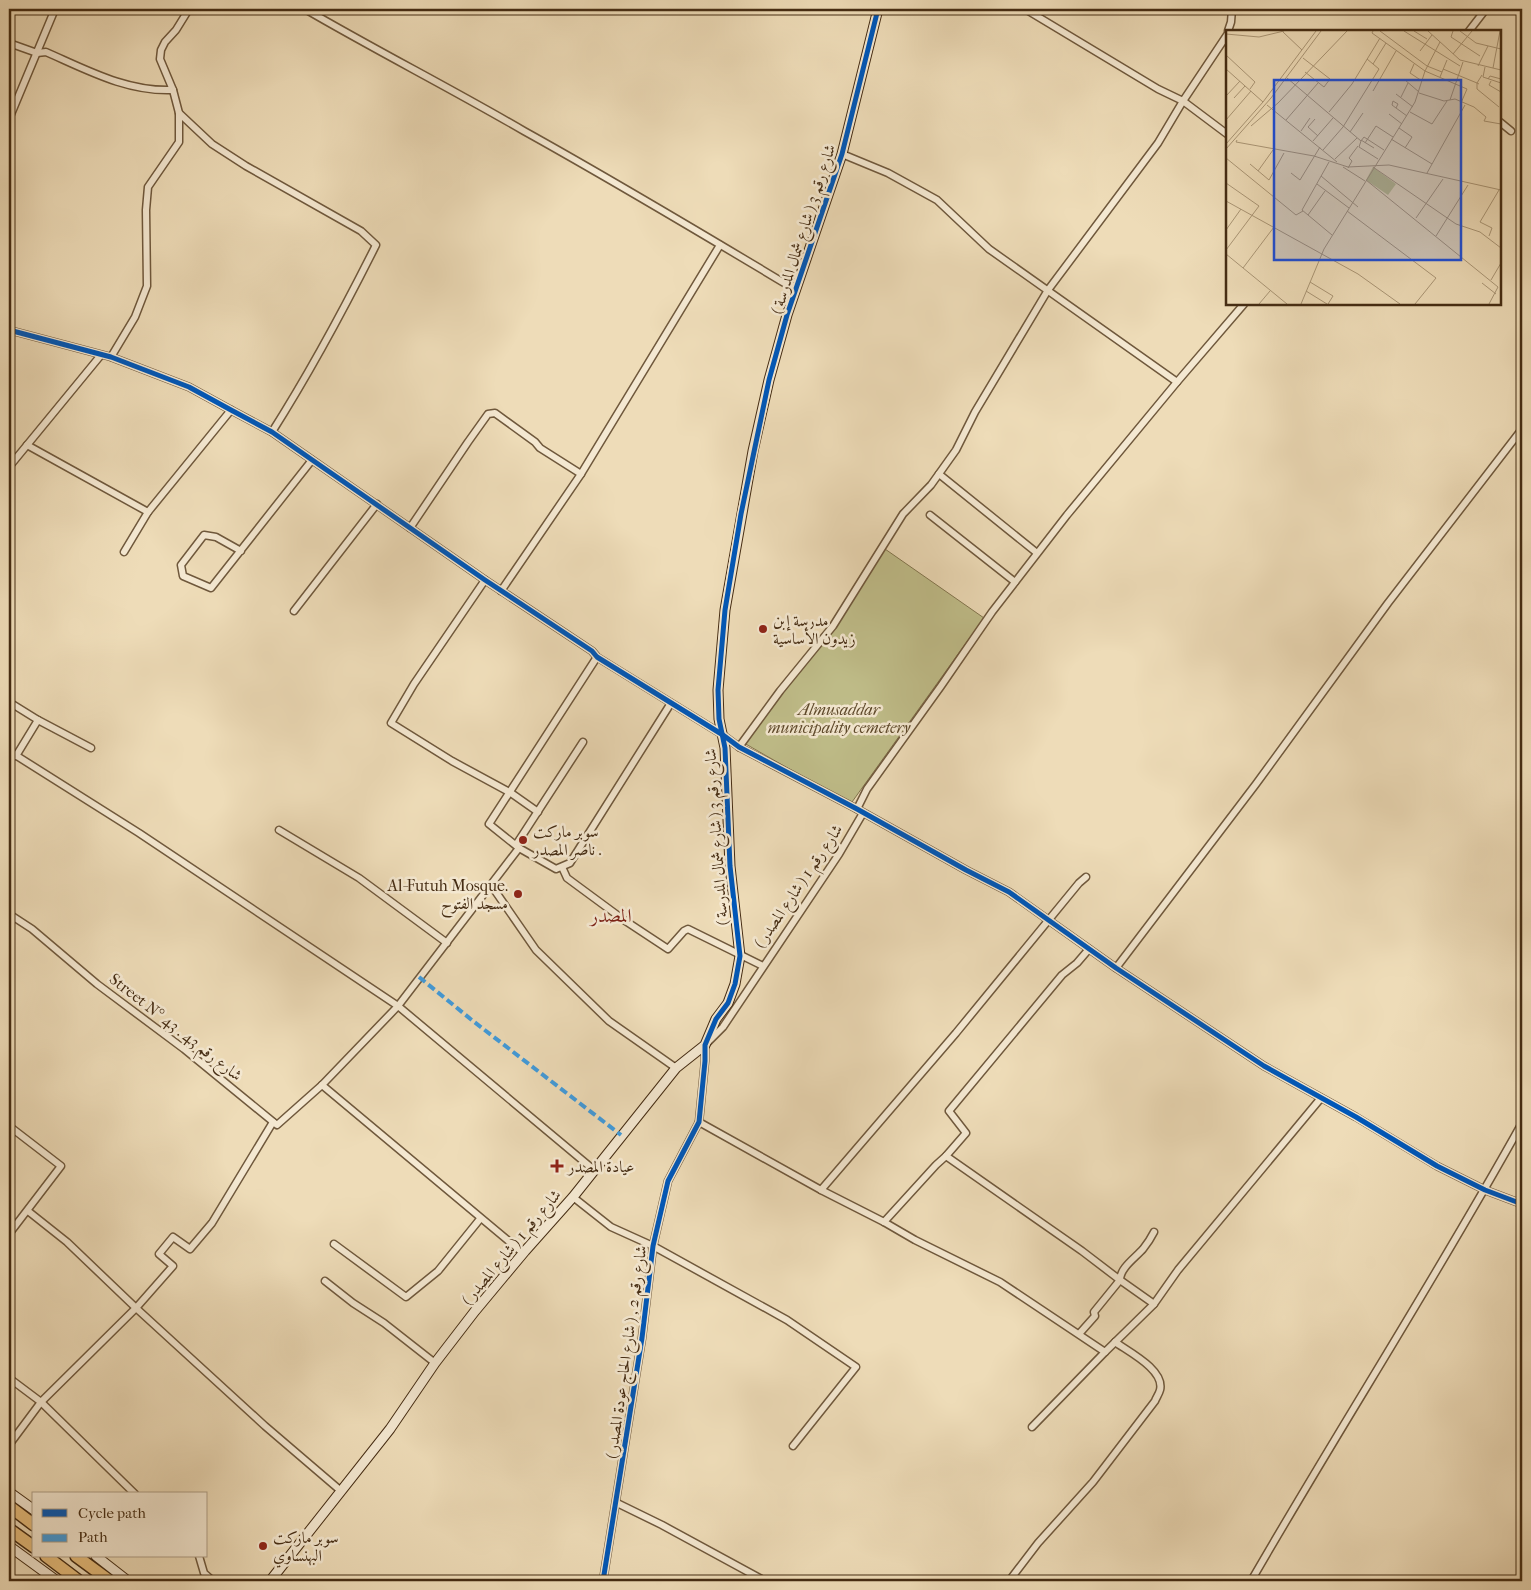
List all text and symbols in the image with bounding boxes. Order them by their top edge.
inset map [1226,30,1501,305]
street label: شارع رقم 3 ( شارع شمال المدرسة ) [767,142,845,318]
place label: مدرسة إبن زيدون الأساسية [773,611,856,648]
marker: مدرسة إبن زيدون الأساسية [757,623,769,635]
park label: Almusaddar municipality cemetery [768,700,911,737]
street label: شارع رقم 3 ( شارع شمال المدرسة ) [700,748,738,926]
street label: شارع رقم 1 ( شارع المصدر ) [750,821,851,955]
place label: سوبر ماركت ناصر المصدر . [531,822,602,860]
marker: سوبر ماركت ناصر المصدر . [517,834,529,846]
place label: Al-Futuh Mosque. مسجد الفتوح [387,876,508,918]
marker: Al-Futuh Mosque. مسجد الفتوح [512,888,524,900]
district label: المصدر [588,905,632,927]
street label: Street N° 43 . شارع رقم 43 [102,969,246,1089]
place label: عيادة المصدر [566,1157,634,1176]
marker: عيادة المصدر [550,1159,564,1173]
street label: شارع رقم 1 ( شارع المصدر ) [457,1185,569,1312]
street label: شارع رقم 2 , ( شارع الحاج عودة المصدر ) [602,1244,656,1461]
legend [32,1492,208,1558]
text: Cycle path [78,1504,146,1522]
text: Path [78,1528,108,1546]
place label: سوبر ماركت البهنساوي [273,1528,339,1568]
marker: سوبر ماركت البهنساوي [257,1540,269,1552]

